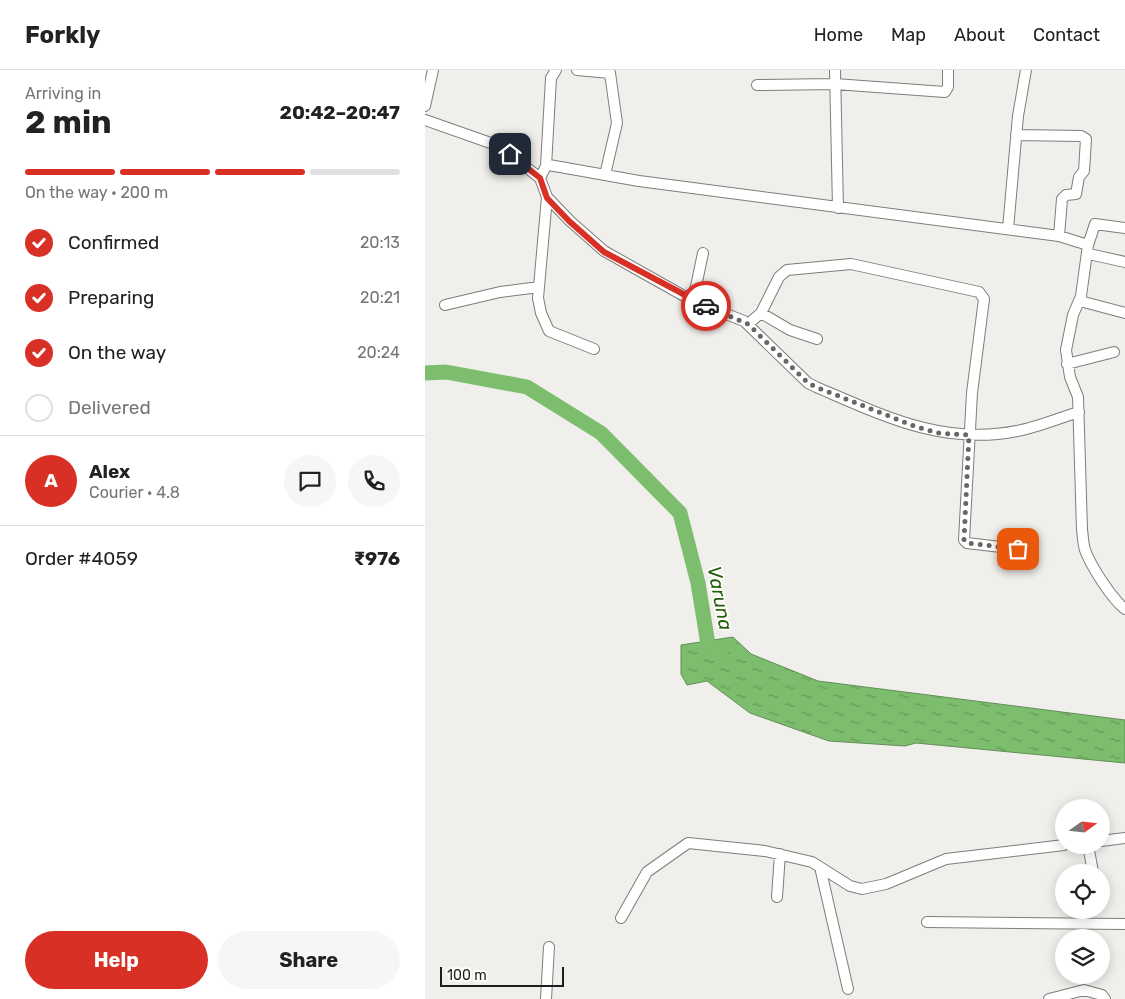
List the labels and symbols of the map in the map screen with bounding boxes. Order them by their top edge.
pin [489,133,531,175]
courier [681,281,731,331]
pin [997,528,1039,570]
water label: Varuna [703,564,737,632]
north arrow [1055,799,1110,854]
scale bar [440,964,564,987]

